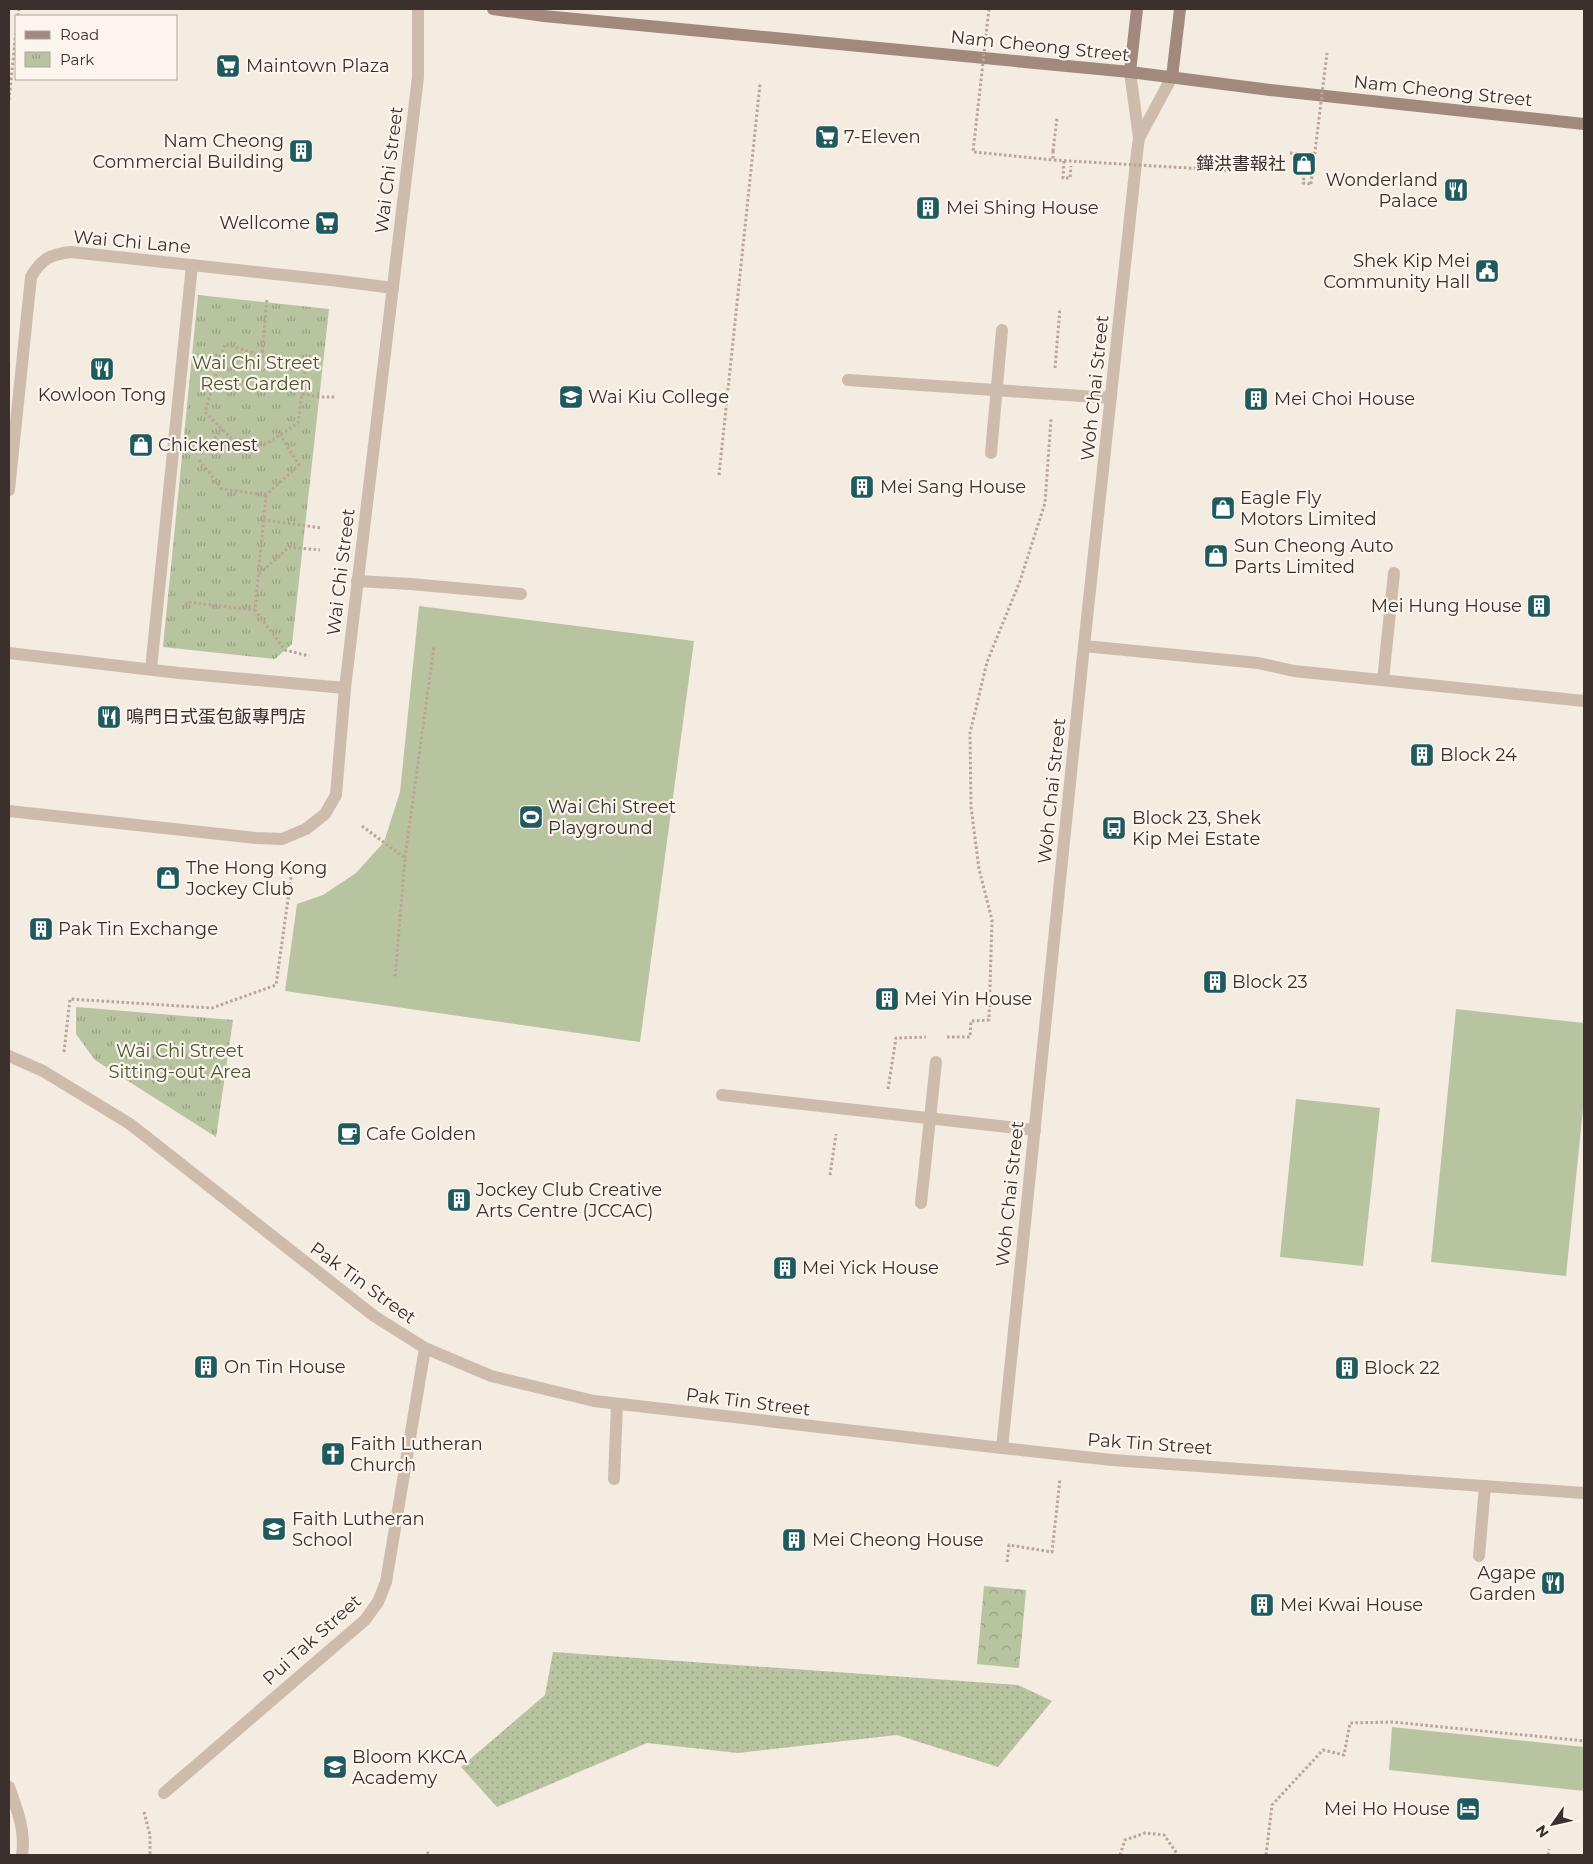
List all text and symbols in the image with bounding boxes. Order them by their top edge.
legend [15,15,178,80]
text: Road [60,25,99,44]
street label: Nam Cheong Street [949,26,1131,66]
text: Park [60,50,94,69]
supermarket icon: Maintown Plaza [215,53,241,79]
place label: Maintown Plaza [246,55,390,77]
street label: Nam Cheong Street [1352,71,1534,111]
street label: Wai Chi Street [370,105,408,235]
supermarket icon: 7-Eleven [814,124,840,150]
place label: 7-Eleven [844,126,921,148]
place label: Nam Cheong Commercial Building [92,130,284,173]
building icon: Nam Cheong Commercial Building [288,138,314,164]
shop icon: 鏵洪書報社 [1291,151,1317,177]
place label: 鏵洪書報社 [1196,153,1286,175]
place label: Wonderland Palace [1326,169,1438,212]
restaurant icon: Wonderland Palace [1443,177,1469,203]
building icon: Mei Shing House [915,195,941,221]
place label: Mei Shing House [946,197,1099,219]
supermarket icon: Wellcome [314,210,340,236]
place label: Wellcome [219,212,310,234]
street label: Wai Chi Lane [72,226,192,258]
place label: Shek Kip Mei Community Hall [1323,250,1470,293]
public building icon: Shek Kip Mei Community Hall [1474,258,1500,284]
street label: Woh Chai Street [1076,314,1114,462]
park label: Wai Chi Street Rest Garden [192,352,320,395]
restaurant icon: Kowloon Tong [89,356,115,382]
place label: Kowloon Tong [38,384,166,406]
school or university icon: Wai Kiu College [558,384,584,410]
place label: Wai Kiu College [588,386,729,408]
building icon: Mei Choi House [1243,386,1269,412]
place label: Mei Choi House [1274,388,1415,410]
shop icon: Chickenest [128,432,154,458]
place label: Chickenest [158,434,258,456]
building icon: Mei Sang House [849,474,875,500]
place label: Mei Sang House [880,476,1026,498]
place label: Eagle Fly Motors Limited [1240,487,1377,530]
shop icon: Eagle Fly Motors Limited [1210,495,1236,521]
street label: Wai Chi Street [322,507,360,637]
place label: Sun Cheong Auto Parts Limited [1234,535,1393,578]
shop icon: Sun Cheong Auto Parts Limited [1203,543,1229,569]
building icon: Mei Hung House [1526,593,1552,619]
place label: Mei Hung House [1371,595,1522,617]
restaurant icon: 鳴門日式蛋包飯專門店 [96,704,122,730]
place label: 鳴門日式蛋包飯專門店 [126,706,306,728]
street label: Woh Chai Street [1033,717,1071,865]
building icon: Block 24 [1409,742,1435,768]
place label: Block 24 [1440,744,1517,766]
place label: Wai Chi Street Playground [548,796,676,839]
sports icon: Wai Chi Street Playground [518,804,544,830]
place label: Block 23, Shek Kip Mei Estate [1132,807,1261,850]
bus stop icon: Block 23, Shek Kip Mei Estate [1101,815,1127,841]
place label: The Hong Kong Jockey Club [185,857,327,900]
shop icon: The Hong Kong Jockey Club [155,865,181,891]
building icon: Pak Tin Exchange [28,916,54,942]
place label: Pak Tin Exchange [58,918,218,940]
building icon: Block 23 [1202,969,1228,995]
place label: Block 23 [1232,971,1308,993]
building icon: Mei Yin House [874,986,900,1012]
place label: Mei Yin House [904,988,1032,1010]
park label: Wai Chi Street Sitting-out Area [108,1040,252,1083]
street label: Woh Chai Street [991,1120,1029,1268]
cafe icon: Cafe Golden [336,1121,362,1147]
place label: Cafe Golden [366,1123,476,1145]
place label: Jockey Club Creative Arts Centre (JCCAC) [475,1179,662,1222]
building icon: Jockey Club Creative Arts Centre (JCCAC) [446,1187,472,1213]
street label: Pak Tin Street [306,1237,420,1329]
building icon: Mei Yick House [772,1255,798,1281]
place label: Mei Yick House [802,1257,939,1279]
building icon: On Tin House [193,1354,219,1380]
building icon: Block 22 [1334,1355,1360,1381]
place label: On Tin House [224,1356,346,1378]
place label: Block 22 [1364,1357,1440,1379]
street label: Pak Tin Street [685,1383,811,1421]
street label: Pak Tin Street [1087,1429,1213,1459]
place label: Faith Lutheran Church [350,1433,483,1476]
church icon: Faith Lutheran Church [320,1441,346,1467]
place label: Faith Lutheran School [292,1508,425,1551]
school or university icon: Faith Lutheran School [261,1516,287,1542]
building icon: Mei Cheong House [781,1527,807,1553]
place label: Mei Cheong House [812,1529,984,1551]
place label: Agape Garden [1469,1562,1536,1605]
restaurant icon: Agape Garden [1540,1570,1566,1596]
street label: Pui Tak Street [258,1590,366,1690]
building icon: Mei Kwai House [1249,1592,1275,1618]
place label: Mei Kwai House [1280,1594,1423,1616]
place label: Bloom KKCA Academy [352,1746,467,1789]
school or university icon: Bloom KKCA Academy [322,1754,348,1780]
hotel icon: Mei Ho House [1455,1796,1481,1822]
place label: Mei Ho House [1324,1798,1450,1820]
north arrow [1528,1799,1578,1849]
text: N [1532,1822,1553,1841]

